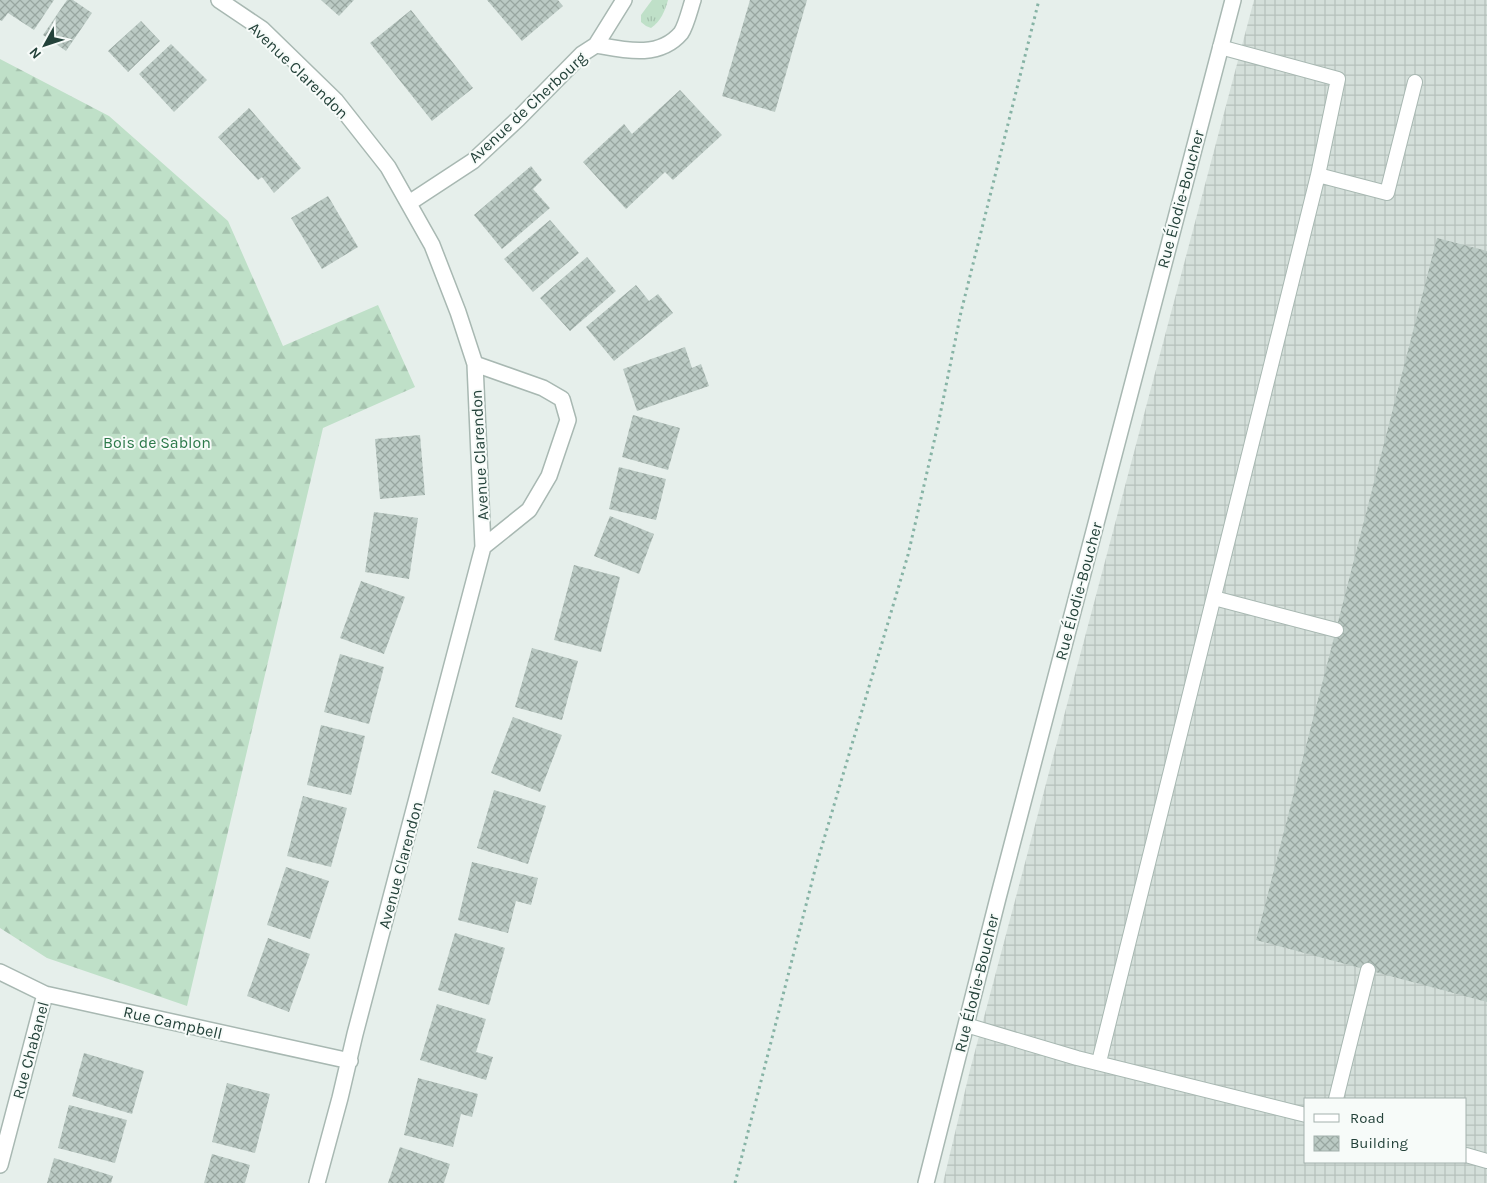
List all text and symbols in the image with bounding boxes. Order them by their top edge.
street label: Avenue Clarendon [245,18,352,123]
north arrow [20,20,70,70]
text: N [26,44,45,62]
street label: Avenue de Cherbourg [465,48,590,167]
street label: Rue Élodie-Boucher [1153,128,1208,270]
street label: Avenue Clarendon [467,389,492,521]
park label: Bois de Sablon [103,433,211,452]
street label: Rue Élodie-Boucher [1051,520,1106,662]
street label: Avenue Clarendon [374,799,427,931]
street label: Rue Élodie-Boucher [950,912,1003,1054]
street label: Rue Chabanel [8,999,53,1101]
street label: Rue Campbell [121,1002,224,1043]
legend [1304,1098,1467,1163]
text: Road [1350,1109,1385,1127]
text: Building [1350,1134,1408,1152]

